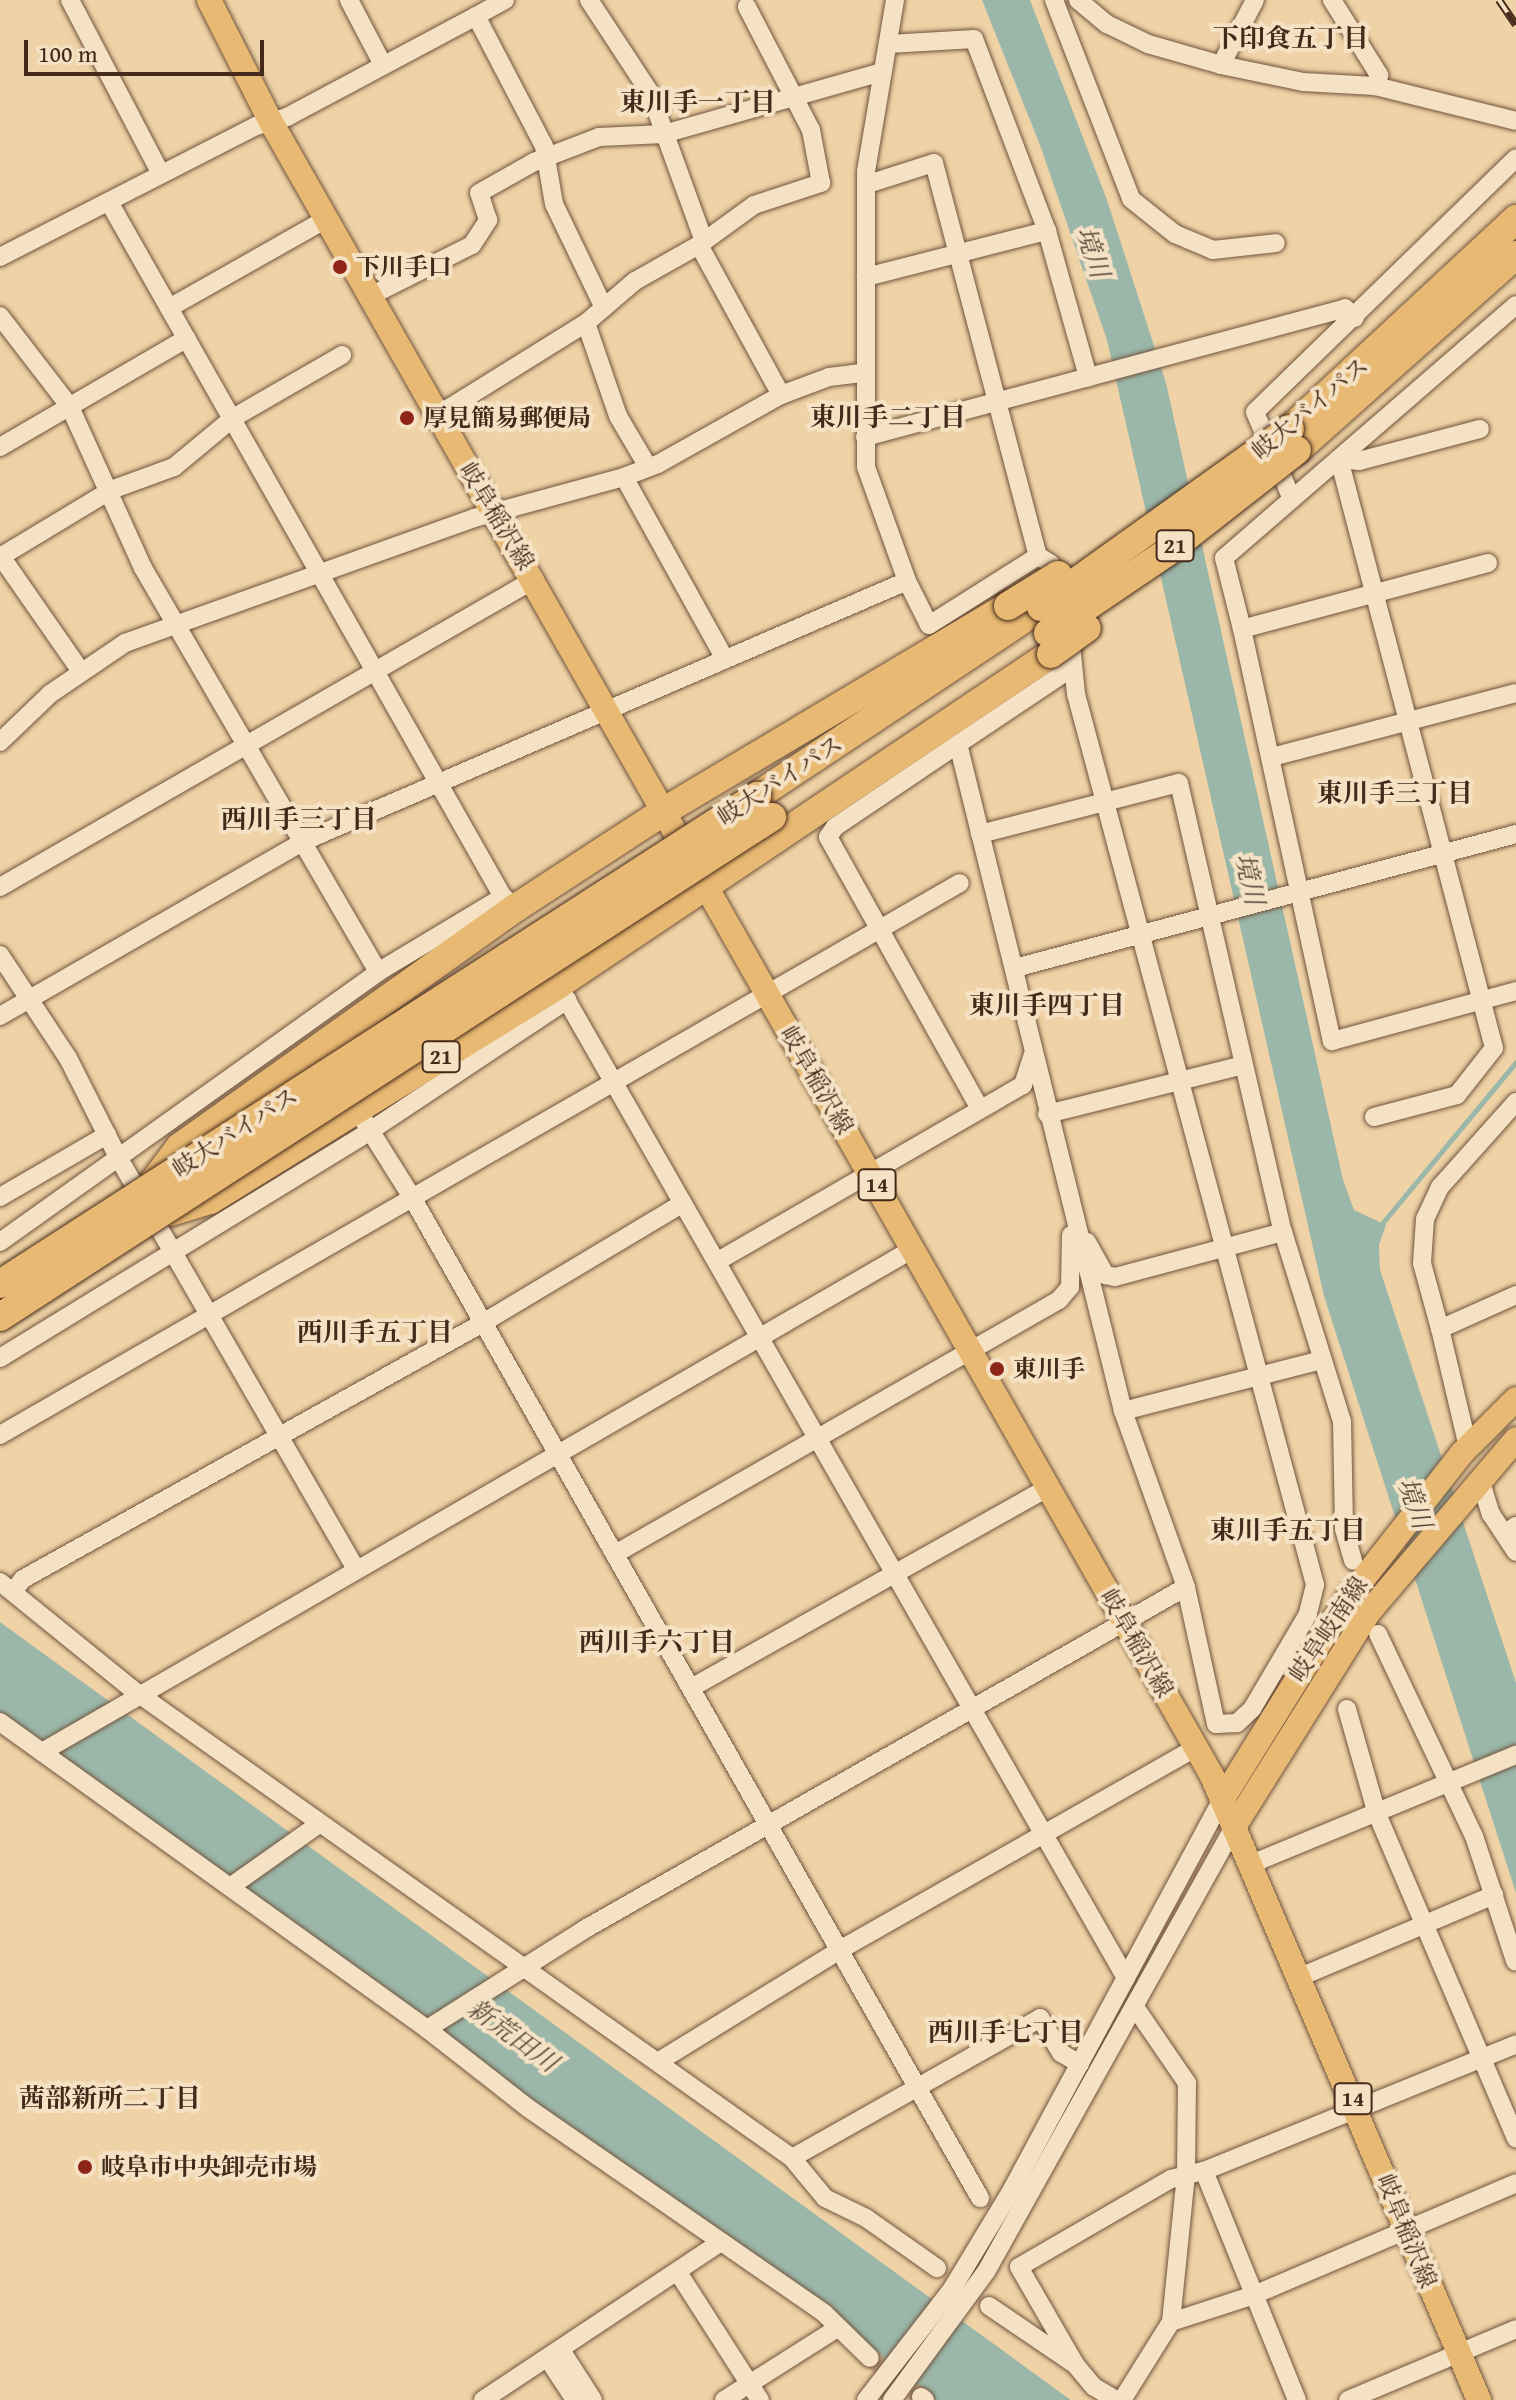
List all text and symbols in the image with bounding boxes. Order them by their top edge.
district label: 下印食五丁目 [1213,22,1369,54]
scale bar [28,24,268,74]
text: 100 m [38,36,98,71]
district label: 東川手一丁目 [620,86,776,118]
water label: 境川 [1070,222,1116,282]
place label: 下川手口 [356,253,452,281]
marker: 下川手口 [331,258,349,276]
street label: 岐大バイパス [1246,351,1374,465]
district label: 東川手二丁目 [810,401,966,433]
place label: 厚見簡易郵便局 [423,404,591,432]
marker: 厚見簡易郵便局 [398,409,416,427]
street label: 岐阜稲沢線 [454,457,540,575]
road number: 21 [1155,528,1195,564]
street label: 岐大バイパス [712,729,848,831]
district label: 東川手三丁目 [1317,777,1473,809]
district label: 西川手三丁目 [221,803,377,835]
water label: 境川 [1229,850,1271,908]
district label: 東川手四丁目 [969,989,1125,1021]
street label: 岐阜稲沢線 [775,1021,859,1139]
road number: 21 [421,1039,461,1075]
street label: 岐大バイパス [167,1081,303,1183]
road number: 14 [857,1167,897,1203]
district label: 西川手五丁目 [297,1316,453,1348]
place label: 東川手 [1013,1355,1085,1383]
marker: 東川手 [988,1360,1006,1378]
water label: 境川 [1392,1473,1438,1533]
district label: 東川手五丁目 [1210,1514,1366,1546]
street label: 岐阜岐南線 [1283,1571,1373,1687]
street label: 岐阜稲沢線 [1095,1584,1179,1702]
district label: 西川手六丁目 [579,1626,735,1658]
water label: 新荒田川 [462,1992,564,2078]
district label: 西川手七丁目 [928,2016,1084,2048]
road number: 14 [1333,2081,1373,2117]
district label: 茜部新所二丁目 [19,2082,201,2114]
place label: 岐阜市中央卸売市場 [101,2153,317,2181]
marker: 岐阜市中央卸売市場 [76,2158,94,2176]
street label: 岐阜稲沢線 [1371,2170,1443,2292]

